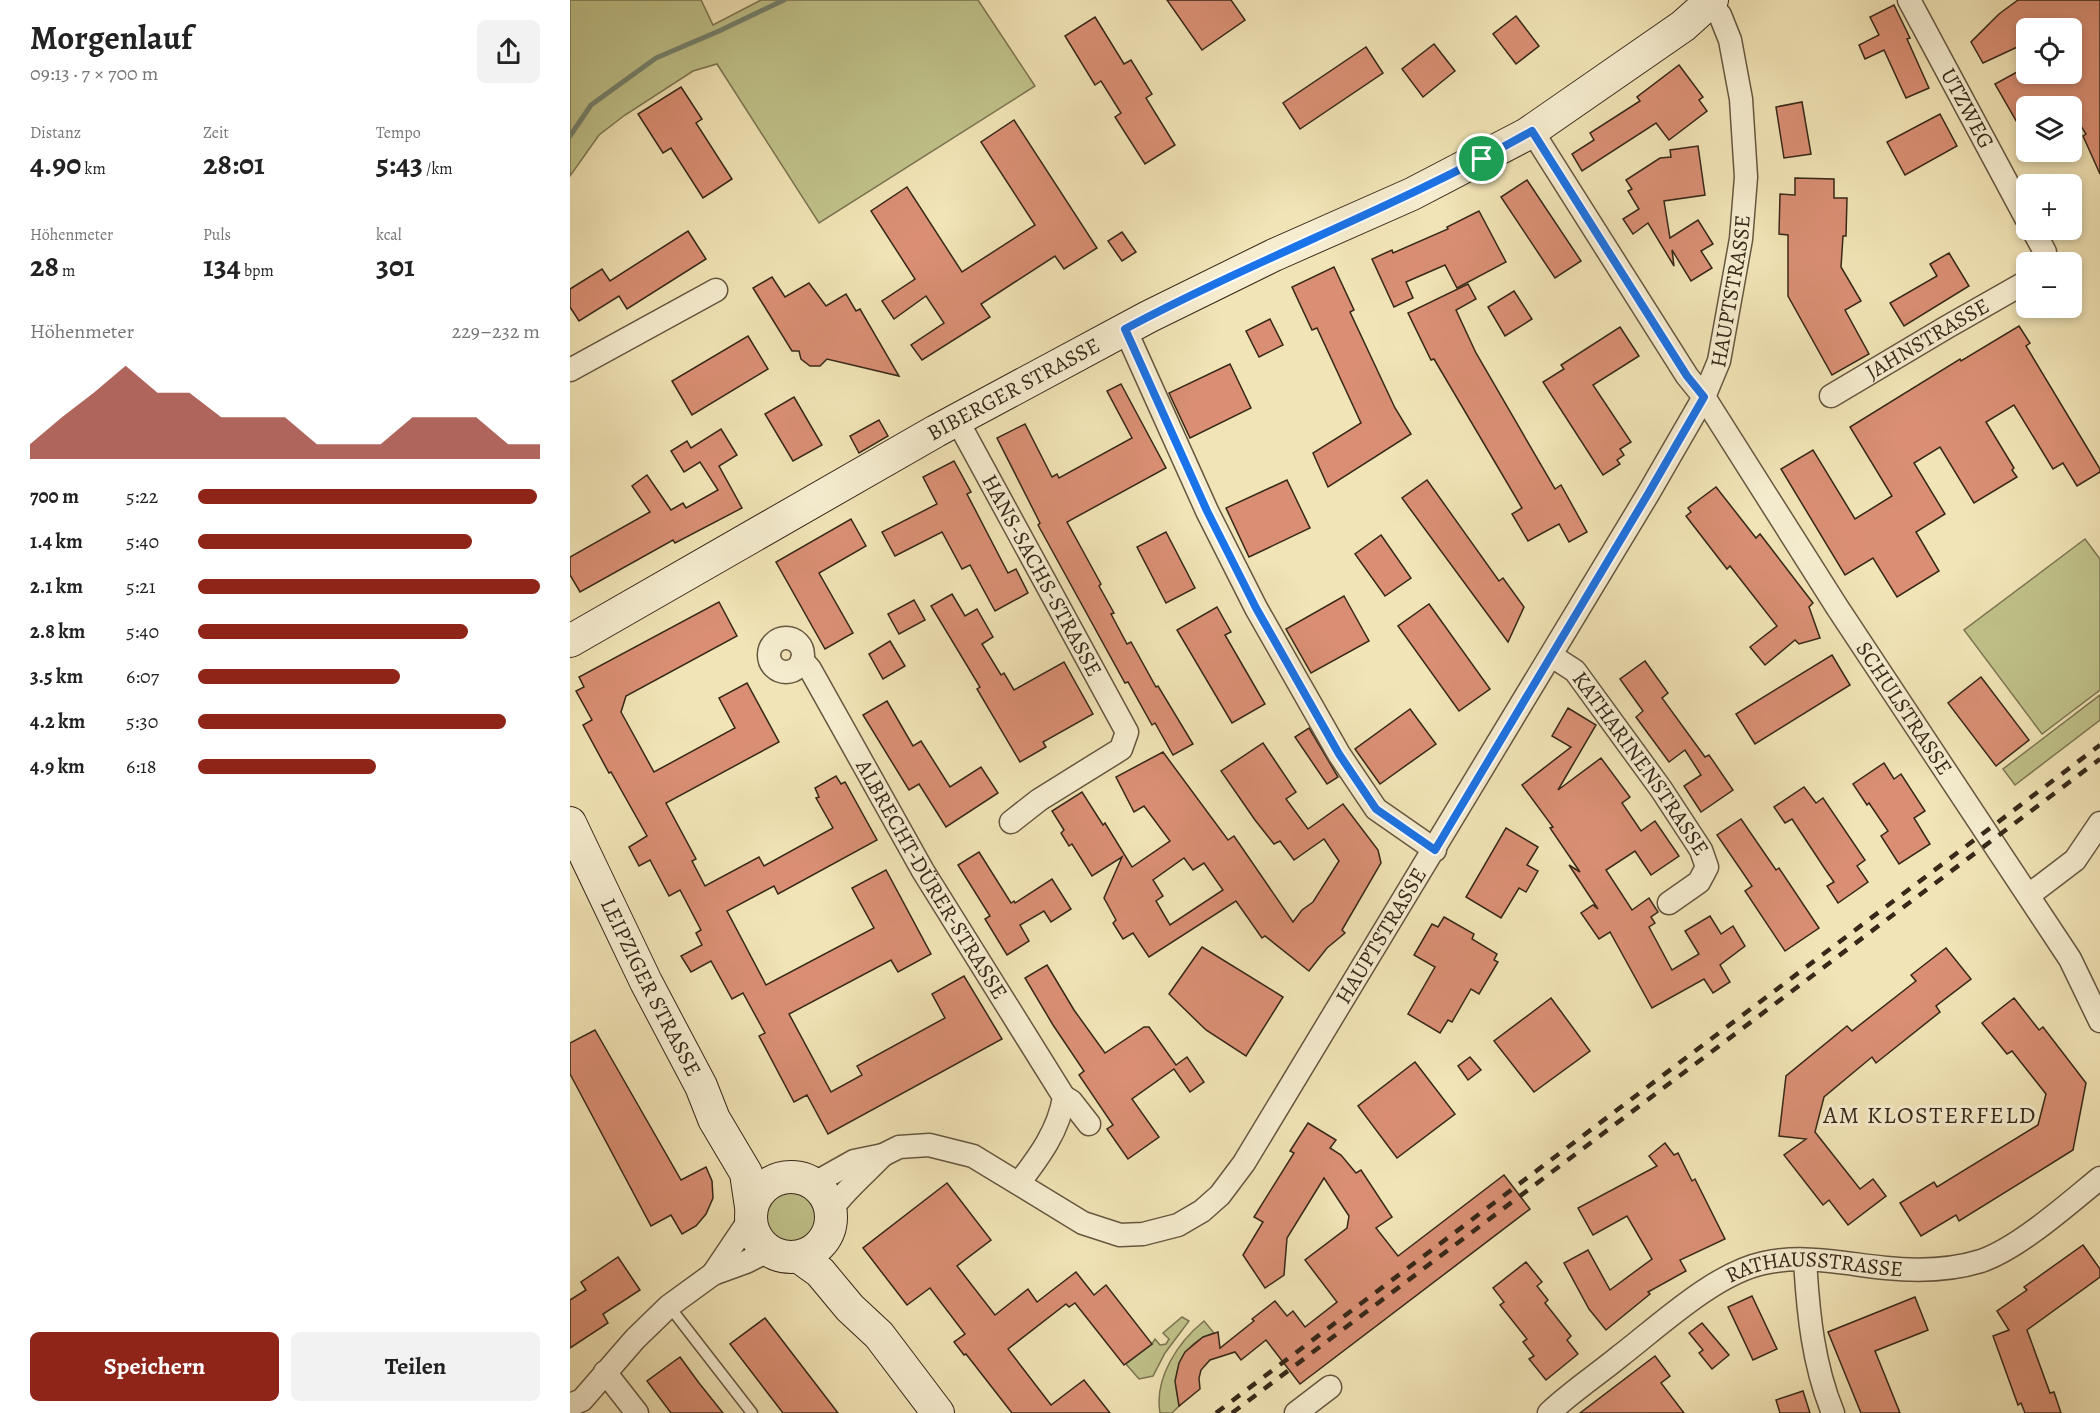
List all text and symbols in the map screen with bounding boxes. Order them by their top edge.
text: Morgenlauf [30,15,192,60]
map controls [2016,18,2082,318]
button: locate [2016,18,2082,84]
button: share [477,20,540,83]
text: 09:13 · 7 × 700 m [30,60,158,87]
street label: UTZWEG [1933,63,2001,154]
button: layers [2016,96,2082,162]
text: Distanz [30,122,81,144]
text: Zeit [203,122,229,144]
text: Tempo [376,122,421,144]
pin [1456,133,1507,184]
icon: arrive [1465,142,1498,175]
text: 4.90 [30,144,81,184]
text: 28:01 [203,144,265,184]
text: 5:43 [376,144,423,184]
text: km [81,158,106,180]
text: /km [423,158,453,180]
button: + [2016,174,2082,240]
street label: HAUPTSTRASSE [1703,214,1758,370]
text: Höhenmeter [30,224,113,246]
text: Puls [203,224,231,246]
text: kcal [376,224,402,246]
text: 28 [30,246,59,286]
text: 134 [203,246,241,286]
text: 301 [376,246,415,286]
button: − [2016,252,2082,318]
text: m [59,260,75,282]
text: bpm [241,260,274,282]
street label: JAHNSTRASSE [1860,291,1995,387]
text: Höhenmeter [30,318,134,345]
text: 229–232 m [452,318,540,345]
street label: BIBERGER STRASSE [921,331,1105,448]
street label: HANS-SACHS-STRASSE [974,469,1109,682]
text: 700 m [30,483,79,510]
text: 5:22 [126,483,158,510]
text: 1.4 km [30,528,83,555]
text: 5:40 [126,528,159,555]
text: 2.1 km [30,573,83,600]
text: 5:21 [126,573,156,600]
text: 2.8 km [30,618,85,645]
text: 5:40 [126,618,159,645]
street label: SCHULSTRASSE [1849,636,1959,781]
text: 3.5 km [30,663,83,690]
text: 6:07 [126,663,159,690]
street label: KATHARINENSTRASSE [1565,665,1716,862]
text: 4.2 km [30,708,85,735]
text: 5:30 [126,708,158,735]
text: 4.9 km [30,753,85,780]
text: 6:18 [126,753,157,780]
street label: ALBRECHT-DÜRER-STRASSE [848,753,1014,1005]
street label: HAUPTSTRASSE [1328,862,1434,1010]
street label: LEIPZIGER STRASSE [593,893,708,1082]
district label: AM KLOSTERFELD [1822,1099,2037,1131]
street label: RATHAUSSTRASSE [1720,1244,1904,1290]
button: Speichern [30,1332,279,1401]
button: Teilen [291,1332,540,1401]

